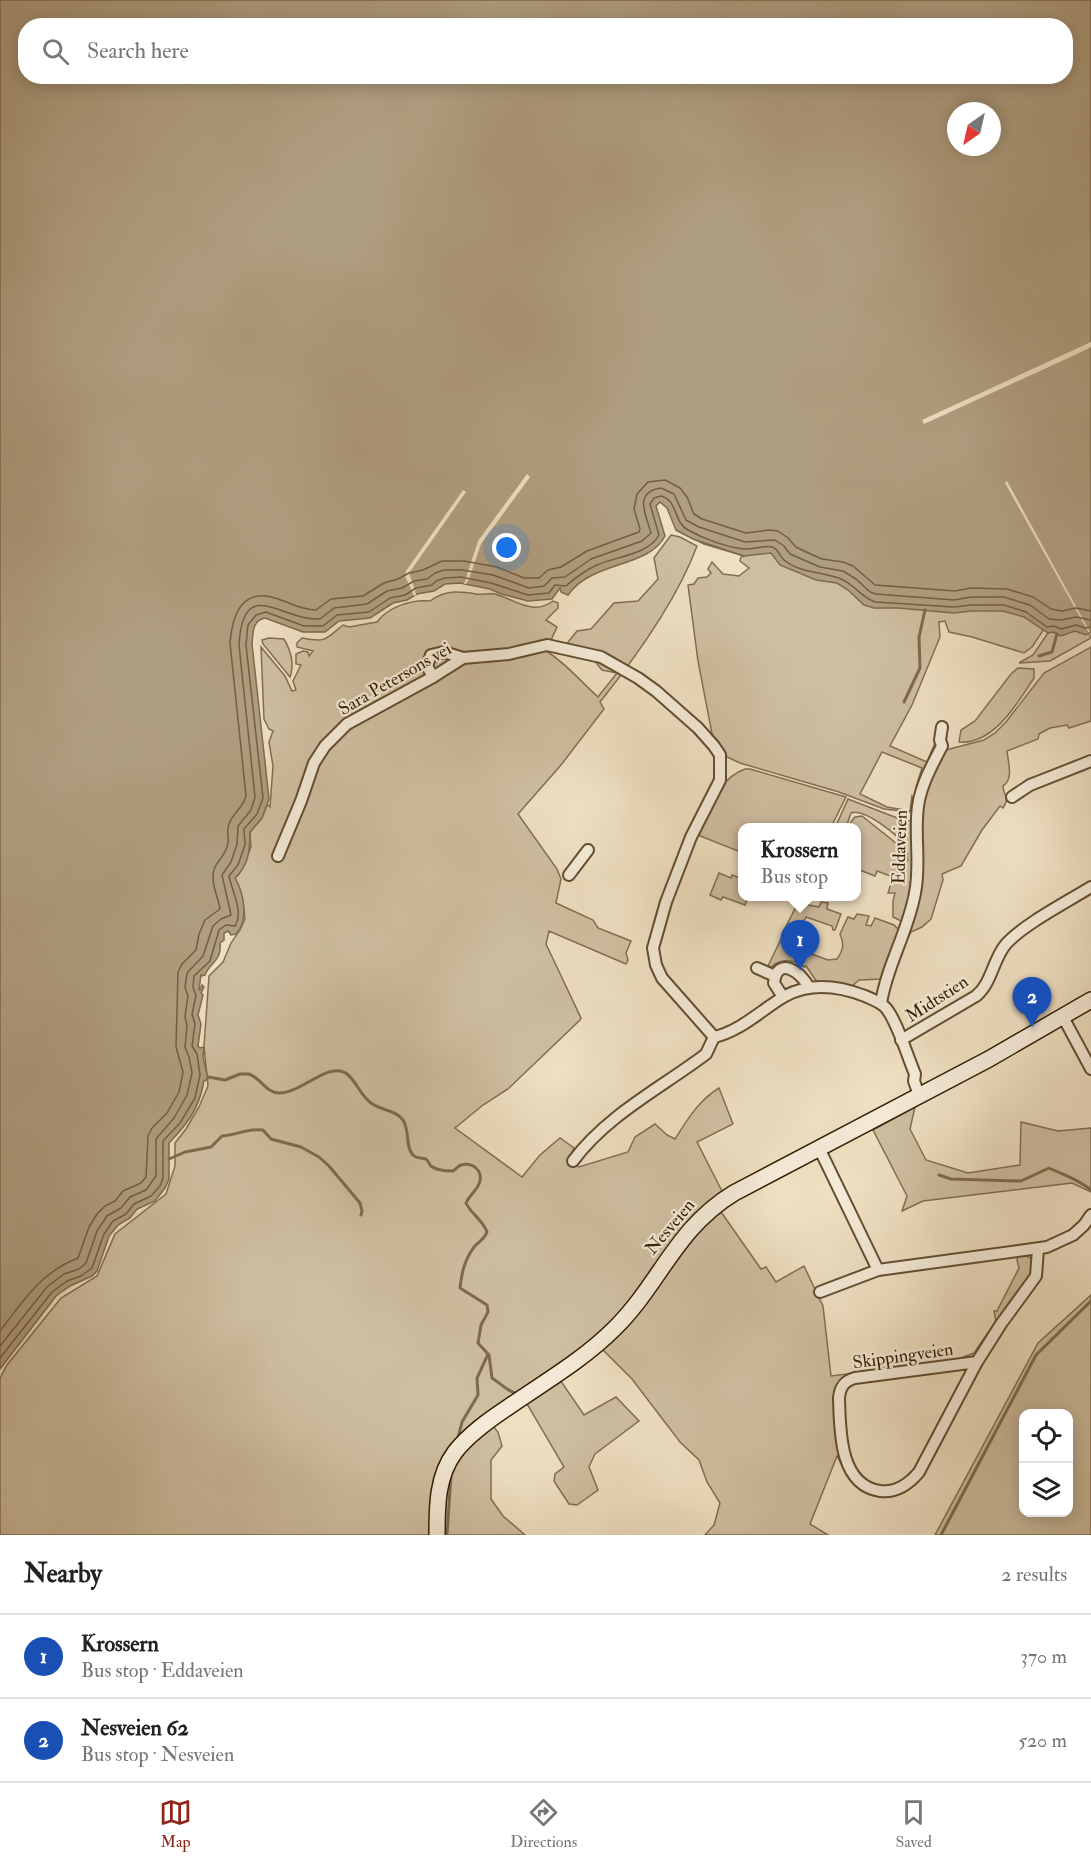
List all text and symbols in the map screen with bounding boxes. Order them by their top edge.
search box [18,18,1073,84]
icon: search [39,35,72,68]
text: Search here [87,37,189,65]
north arrow [947,102,1001,156]
your location [492,533,521,562]
street label: Sara Petersons vei [334,637,456,721]
street label: Eddaveien [887,809,913,885]
popup [738,823,861,901]
text: Krossern [761,836,838,864]
text: Bus stop [761,864,828,889]
pin: 1 [780,920,820,970]
street label: Midtstien [901,970,973,1028]
pin: 2 [1012,978,1052,1027]
street label: Nesveien [640,1194,700,1260]
street label: Skippingveien [851,1338,955,1374]
map controls [1019,1409,1073,1517]
button: locate [1019,1409,1073,1463]
button: layers [1019,1463,1073,1517]
text: Nearby [24,1558,102,1590]
text: 2 results [1001,1562,1067,1587]
text: Krossern [81,1630,159,1658]
text: 1 [40,1644,47,1669]
text: 370 m [1020,1644,1067,1669]
text: Bus stop · Eddaveien [81,1658,244,1683]
text: Nesveien 62 [81,1714,189,1742]
text: 2 [38,1728,49,1753]
text: 520 m [1018,1728,1067,1753]
text: Bus stop · Nesveien [81,1742,234,1767]
tab: Map [159,1796,192,1852]
tab: Directions [510,1796,577,1852]
tab: Saved [895,1796,932,1852]

